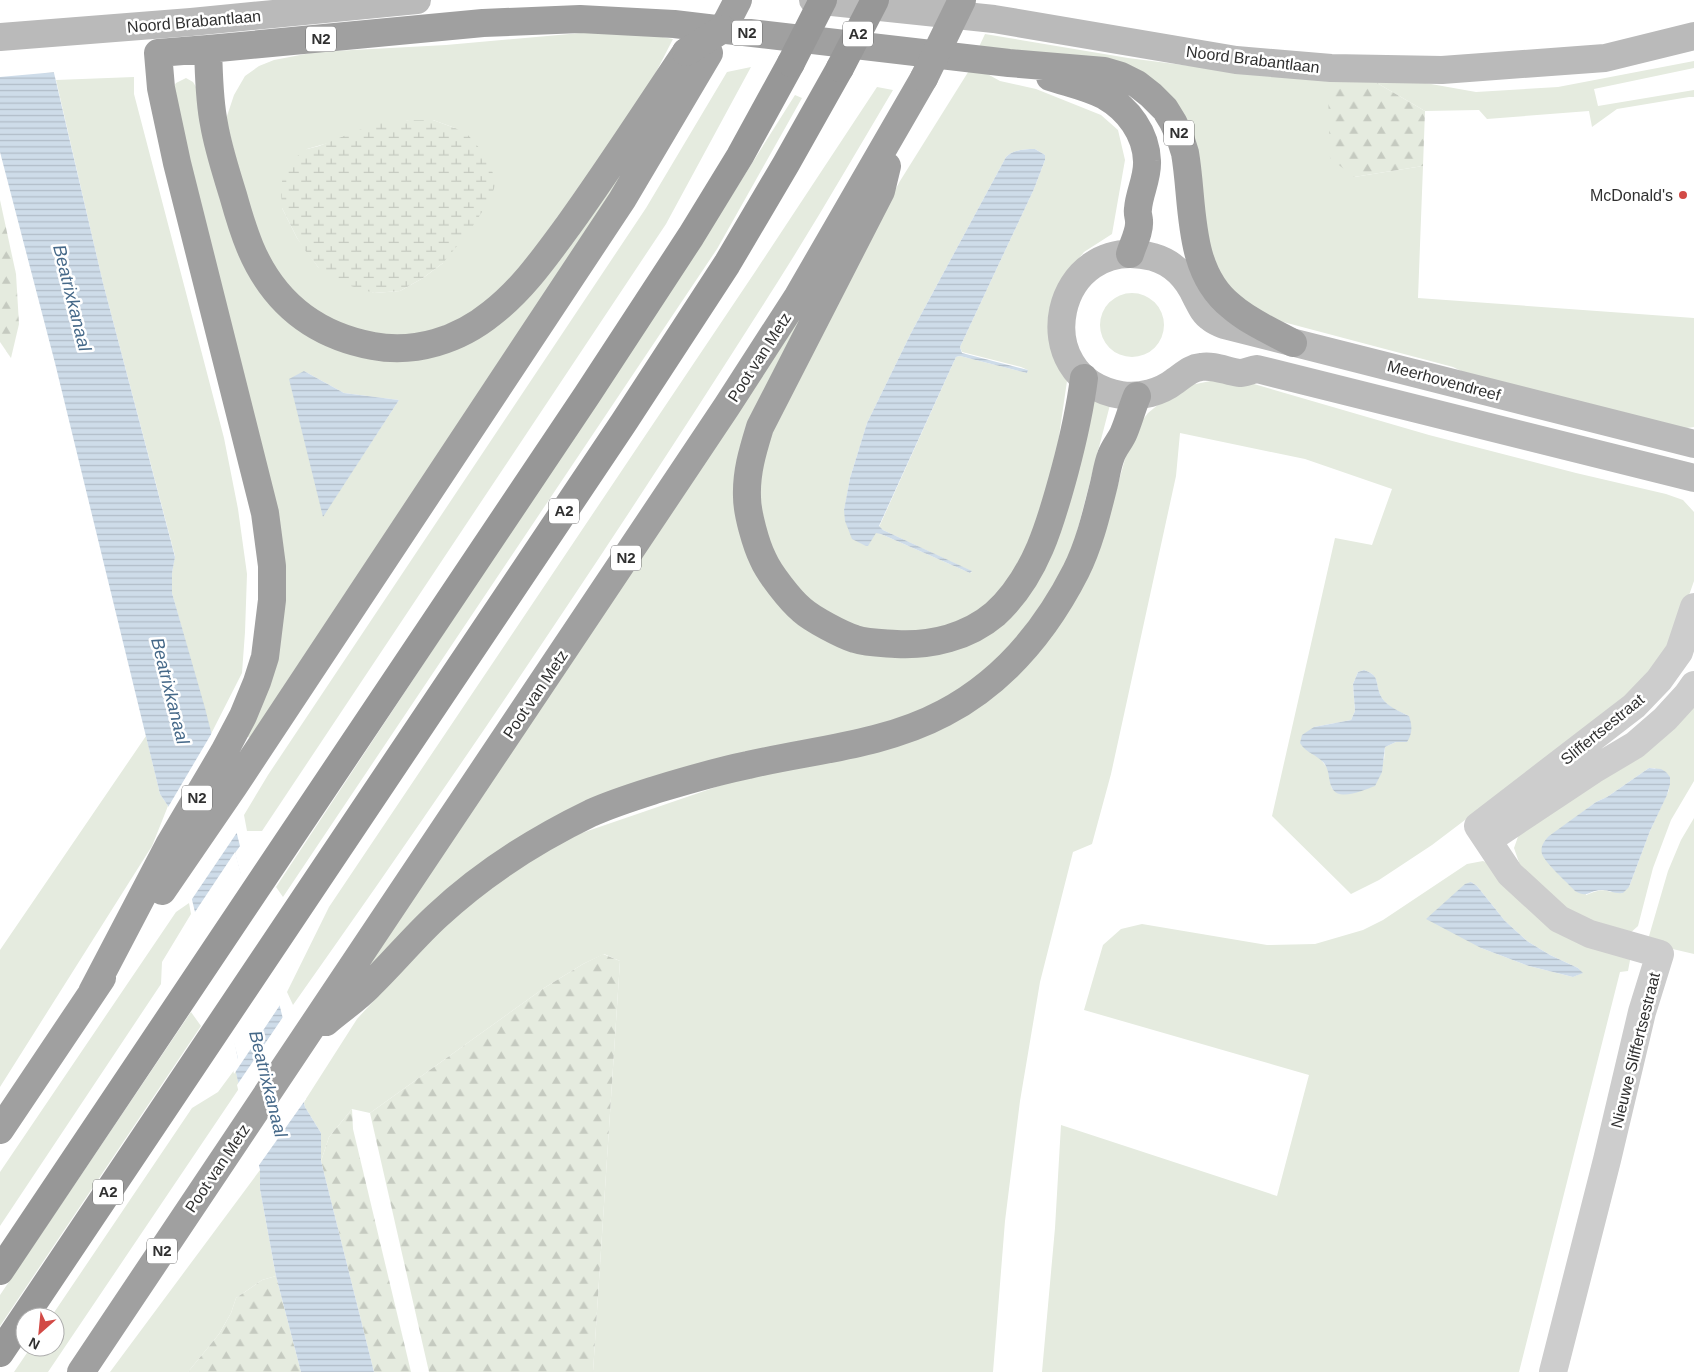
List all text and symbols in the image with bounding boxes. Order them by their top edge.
street label: Noord Brabantlaan [126,7,262,36]
road number: N2 [732,20,762,46]
road number: A2 [843,22,873,46]
road number: N2 [306,26,336,52]
street label: Noord Brabantlaan [1185,43,1321,76]
road number: N2 [1164,120,1194,146]
place label: McDonald's [1590,187,1673,204]
marker: McDonald's [1677,189,1689,201]
water label: Beatrixkanaal [49,243,95,354]
street label: Poot van Metz [724,310,794,405]
street label: Meerhovendreef [1385,357,1503,404]
road number: A2 [549,498,579,524]
road number: N2 [611,546,641,570]
water label: Beatrixkanaal [147,636,193,747]
street label: Poot van Metz [500,647,571,741]
street label: Sliffertsestraat [1557,690,1648,768]
road number: N2 [182,786,212,810]
street label: Nieuwe Sliffertsestraat [1608,970,1663,1130]
water label: Beatrixkanaal [245,1029,291,1140]
street label: Poot van Metz [182,1121,253,1215]
road number: A2 [93,1180,123,1204]
road number: N2 [147,1238,177,1264]
north arrow [15,1307,65,1357]
text: N [26,1334,42,1353]

